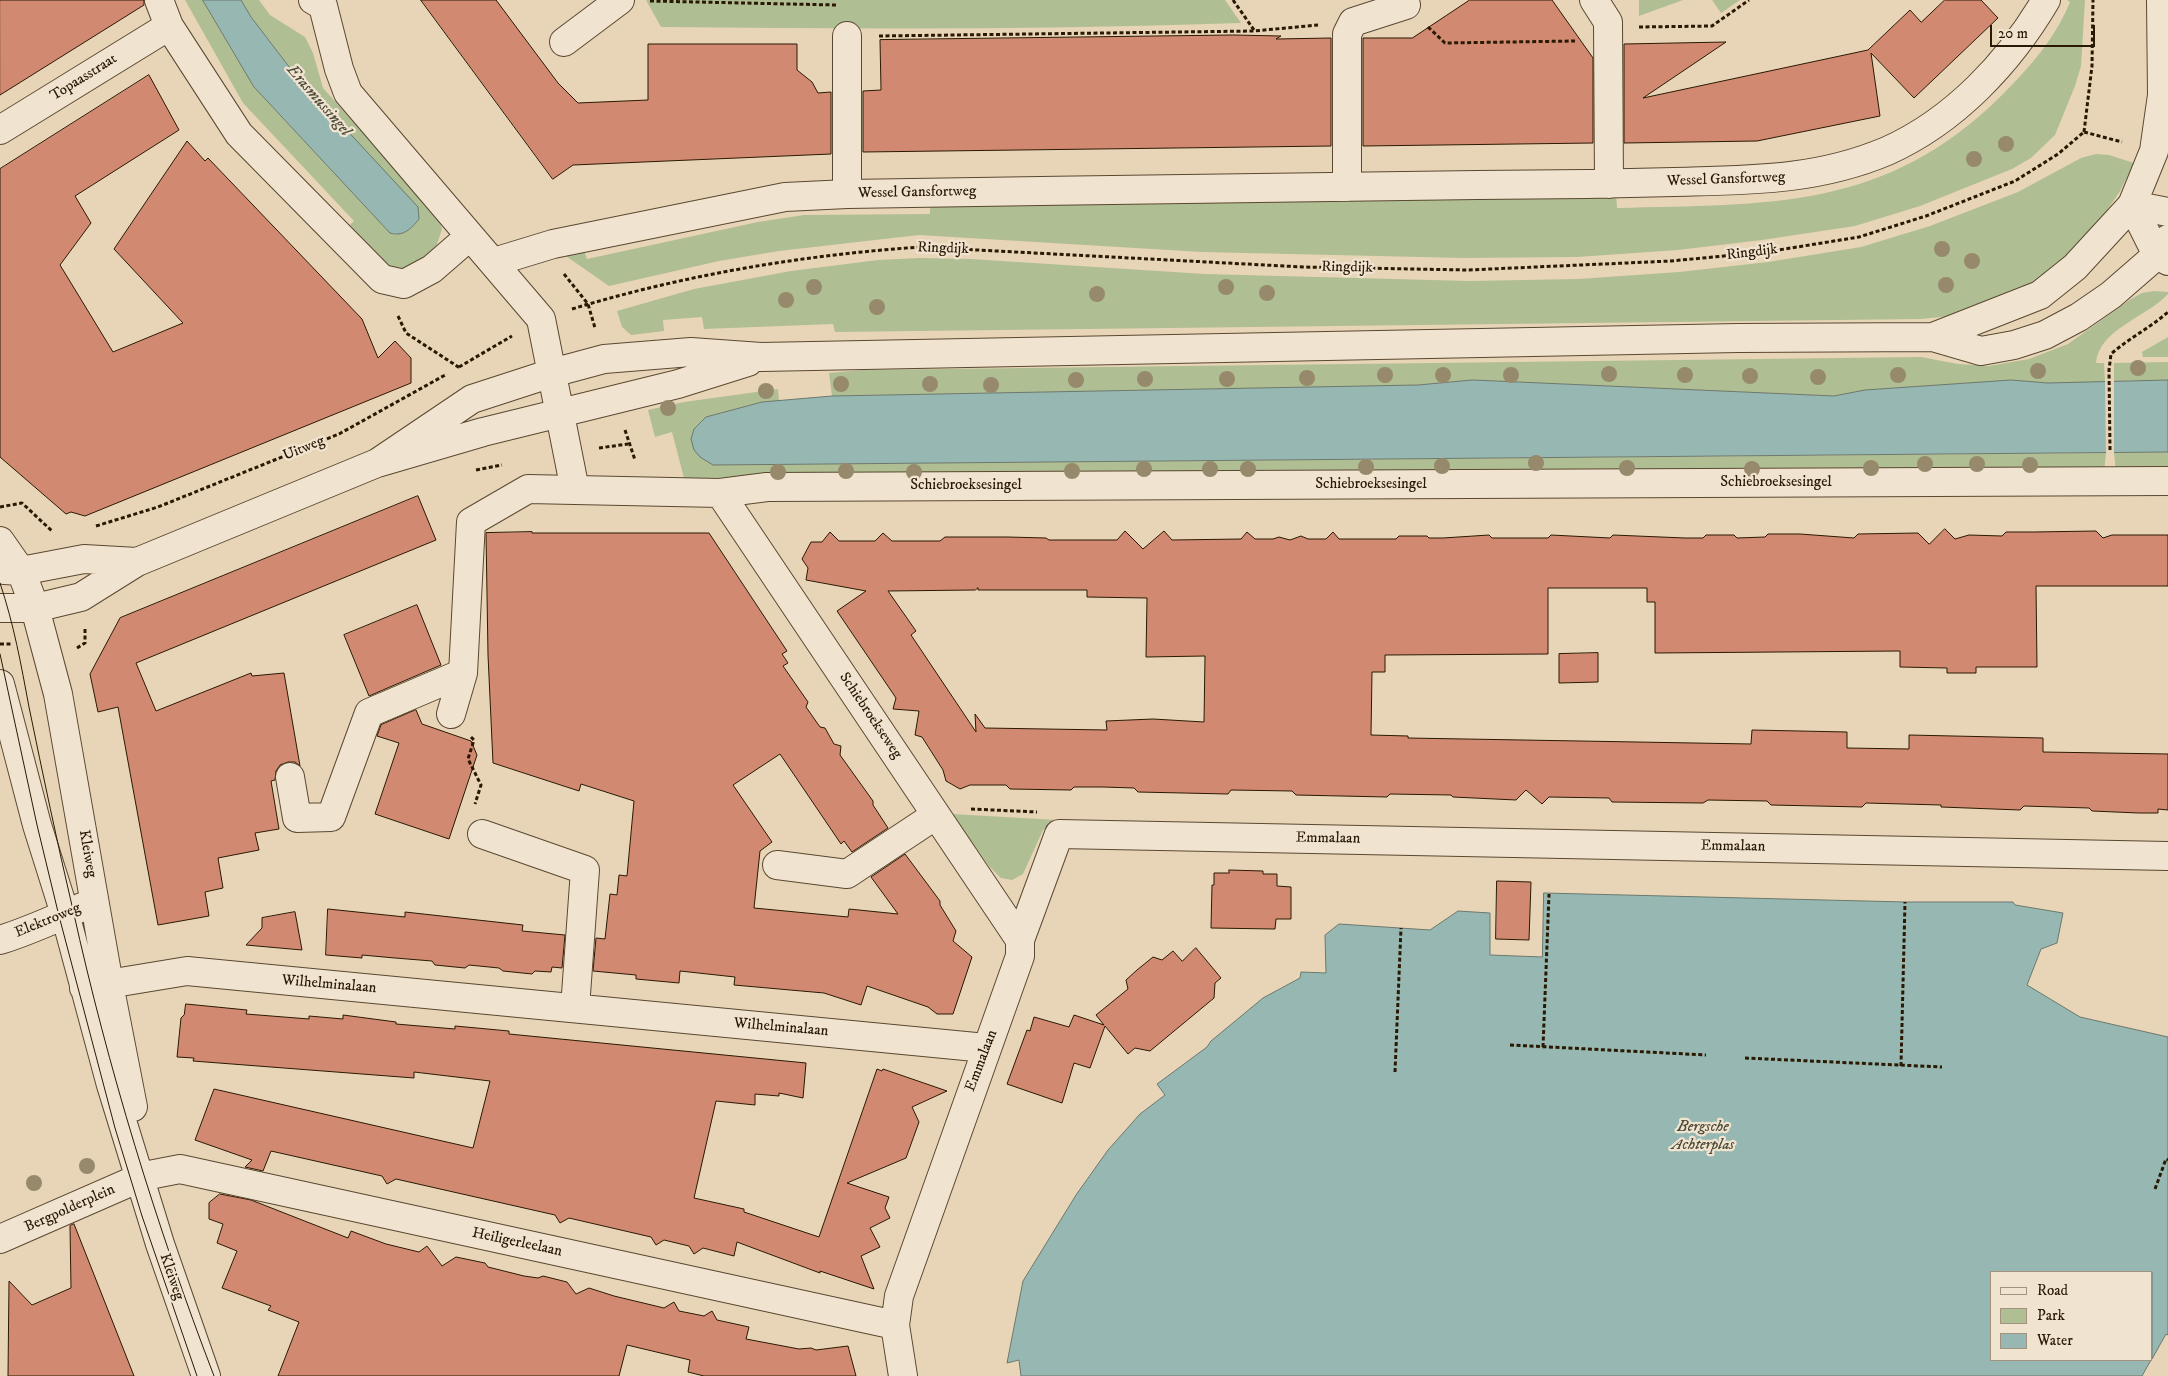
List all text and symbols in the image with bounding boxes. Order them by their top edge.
scale bar [1993,15,2098,47]
text: 20 m [1998,24,2028,43]
street label: Topaasstraat [47,50,121,106]
water label: Erasmussingel [282,61,354,141]
street label: Wessel Gansfortweg [1667,169,1785,191]
street label: Wessel Gansfortweg [858,183,976,203]
street label: Ringdijk [917,239,969,259]
street label: Ringdijk [1725,241,1779,265]
street label: Ringdijk [1321,259,1373,277]
street label: Uitweg [281,433,327,465]
street label: Schiebroeksesingel [1720,474,1832,492]
street label: Schiebroeksesingel [1315,476,1427,494]
street label: Schiebroeksesingel [910,477,1022,495]
street label: Schiebroekseweg [835,669,905,763]
street label: Kleiweg [74,829,100,879]
street label: Emmalaan [1296,829,1360,849]
street label: Emmalaan [1701,837,1765,857]
street label: Elektroweg [12,900,84,942]
street label: Wilhelminalaan [281,972,377,998]
street label: Wilhelminalaan [733,1015,829,1041]
street label: Emmalaan [962,1028,1002,1094]
water label: Bergsche Achterplas [1672,1118,1734,1156]
street label: Bergpolderplein [22,1181,118,1237]
street label: Heiligerleelaan [470,1225,564,1261]
street label: Kleiweg [155,1251,187,1303]
legend [1990,1271,2153,1361]
text: Road [2037,1281,2068,1300]
text: Park [2037,1306,2065,1325]
text: Water [2037,1331,2073,1350]

